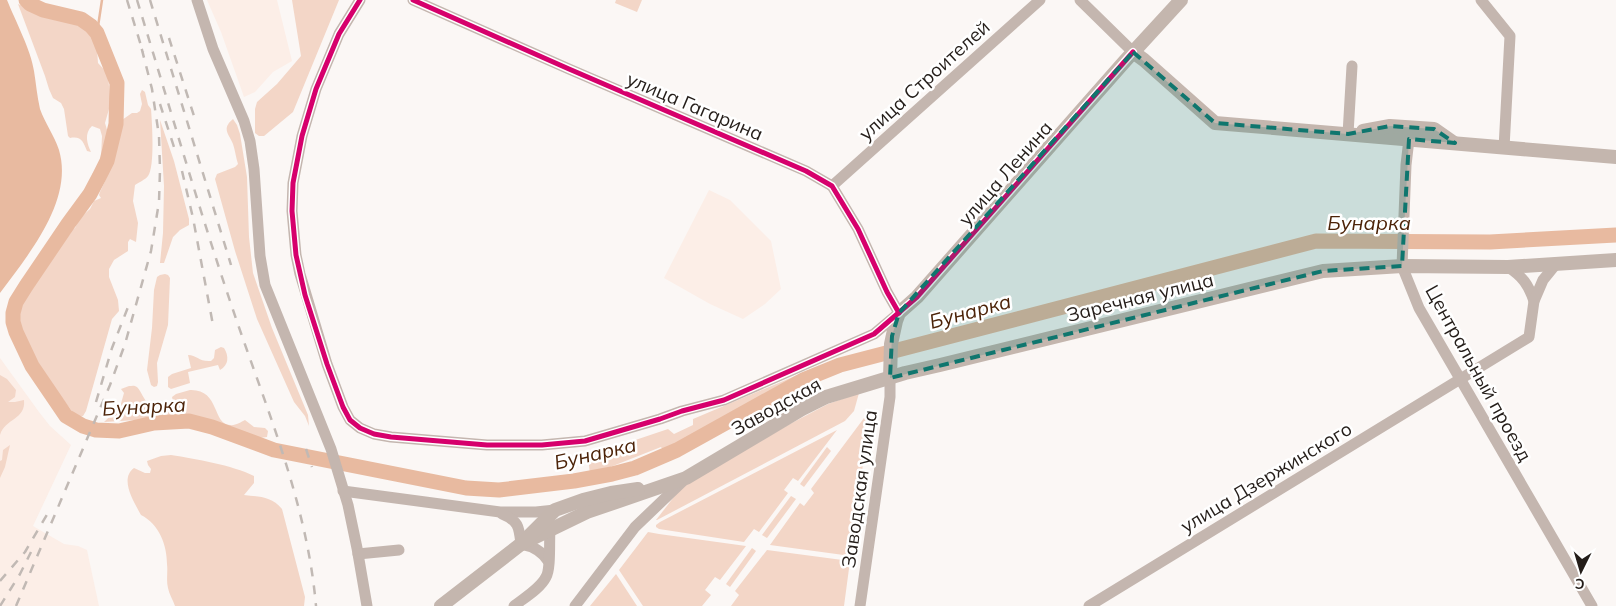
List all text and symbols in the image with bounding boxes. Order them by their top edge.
street label: улица Строителей [854,15,994,145]
street label: улица Гагарина [623,66,767,146]
street label: улица Ленина [953,116,1057,230]
water label: Бунарка [1327,210,1411,235]
street label: Заречная улица [1064,267,1216,327]
street label: Центральный проезд [1420,281,1538,466]
water label: Бунарка [926,288,1014,334]
street label: Заводская [727,371,825,441]
water label: Бунарка [102,391,186,421]
street label: Заводская улица [836,408,882,570]
street label: улица Дзержинского [1176,416,1356,538]
water label: Бунарка [551,431,639,475]
north arrow [1556,546,1606,596]
text: С [1574,575,1585,593]

